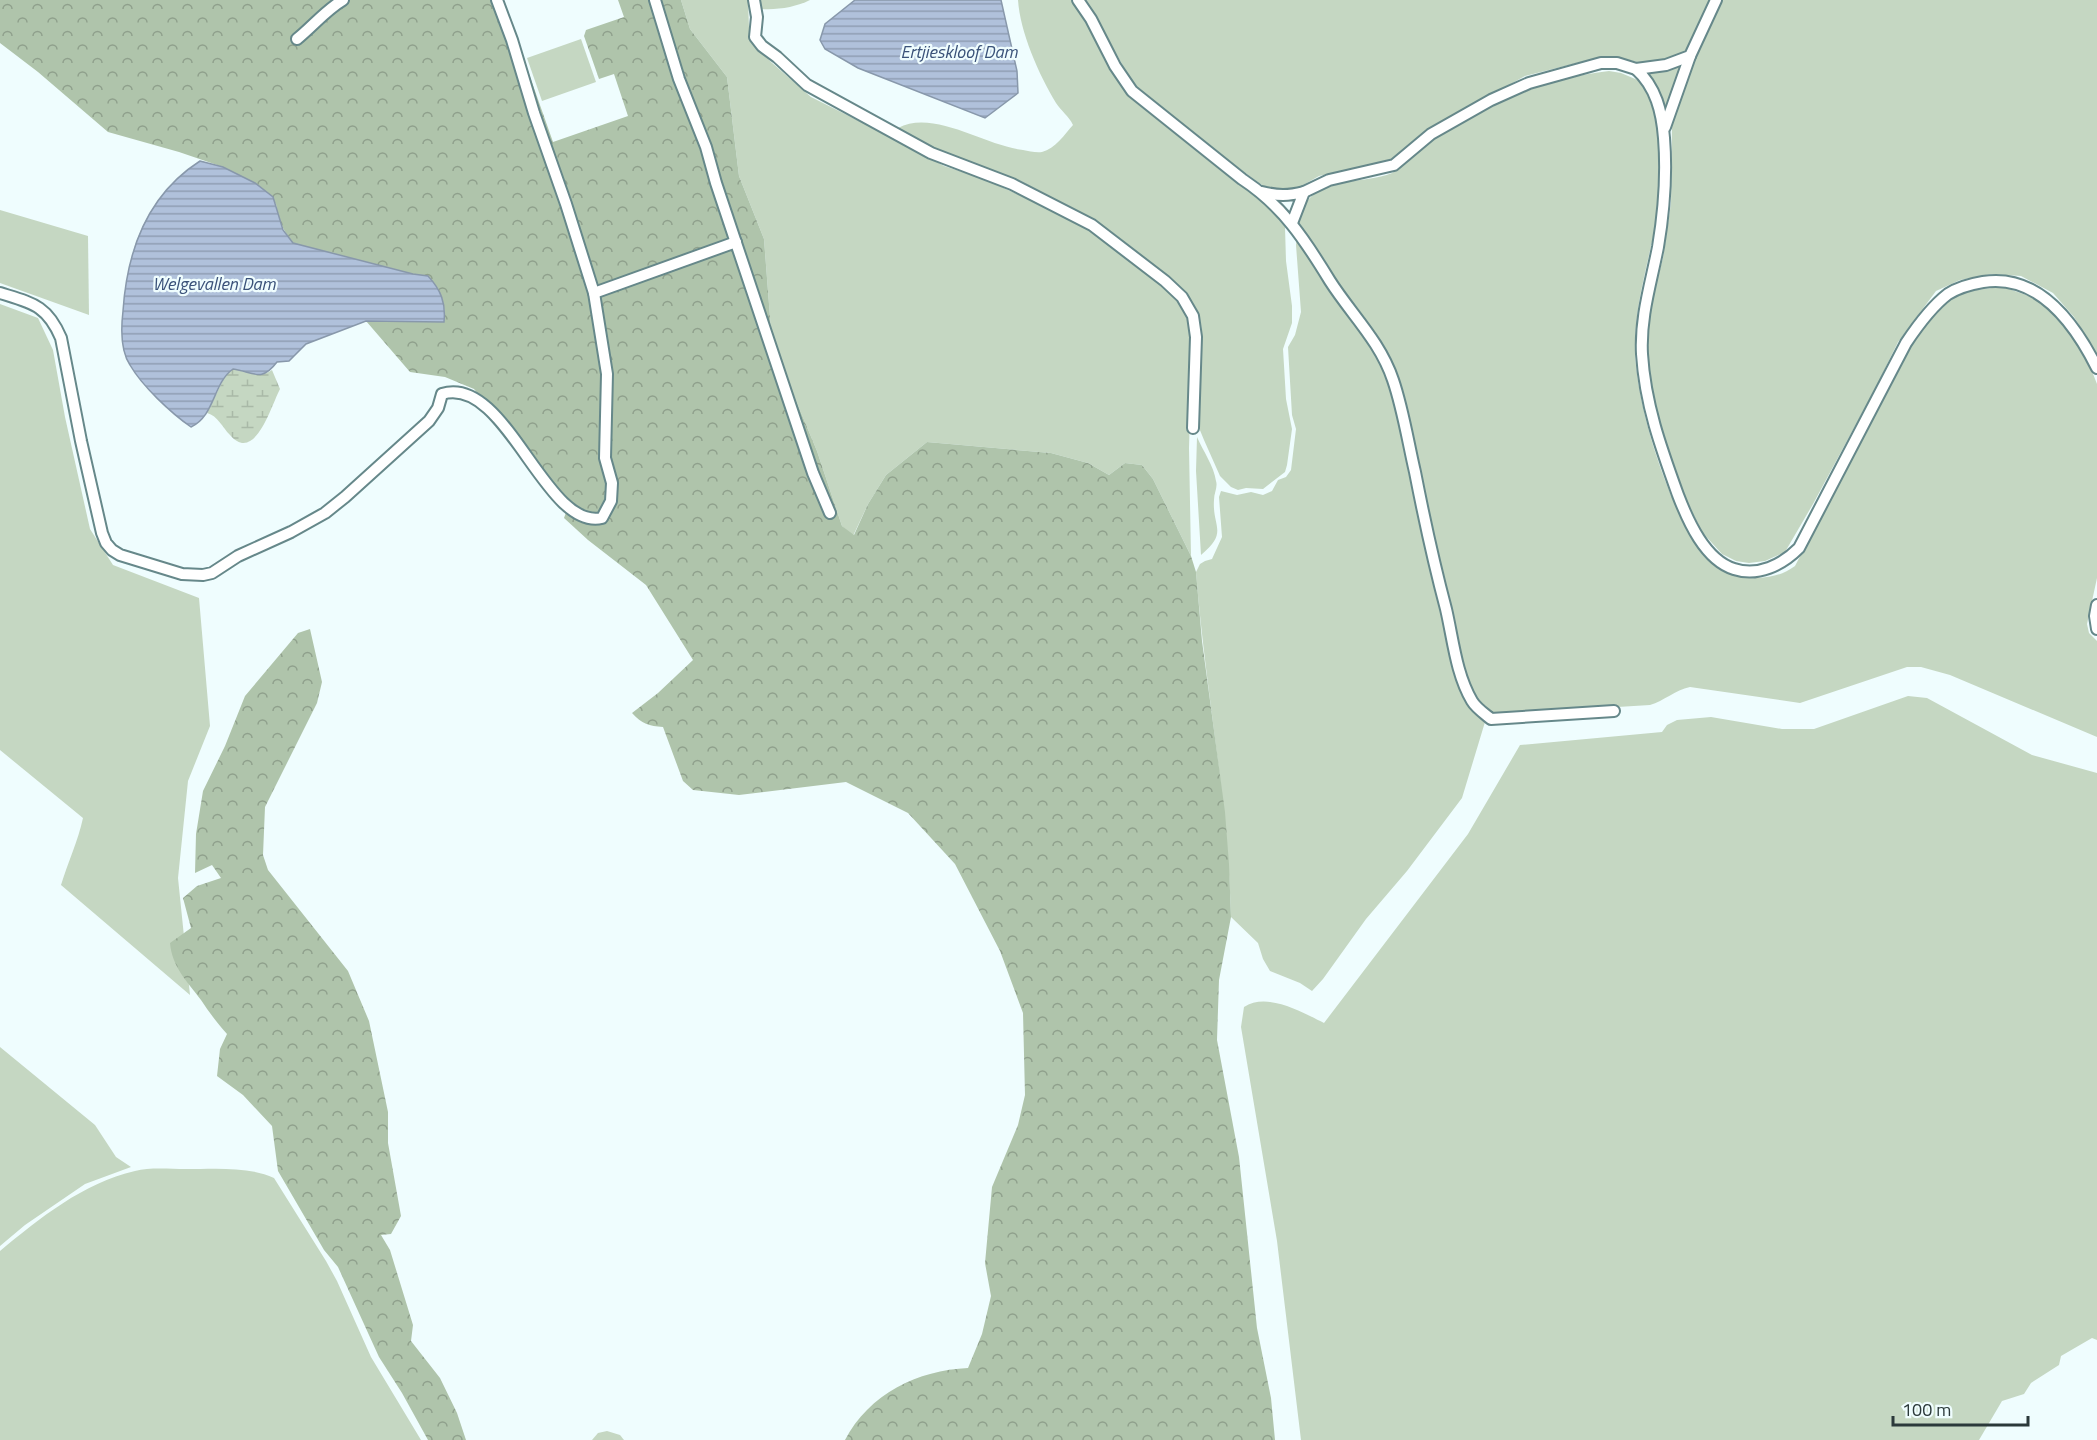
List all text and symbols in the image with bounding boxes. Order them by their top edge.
water label: Ertjieskloof Dam [901,38,1019,65]
water label: Welgevallen Dam [152,270,277,297]
scale bar [1893,1389,2028,1427]
text: 100 m [1902,1396,1951,1423]

